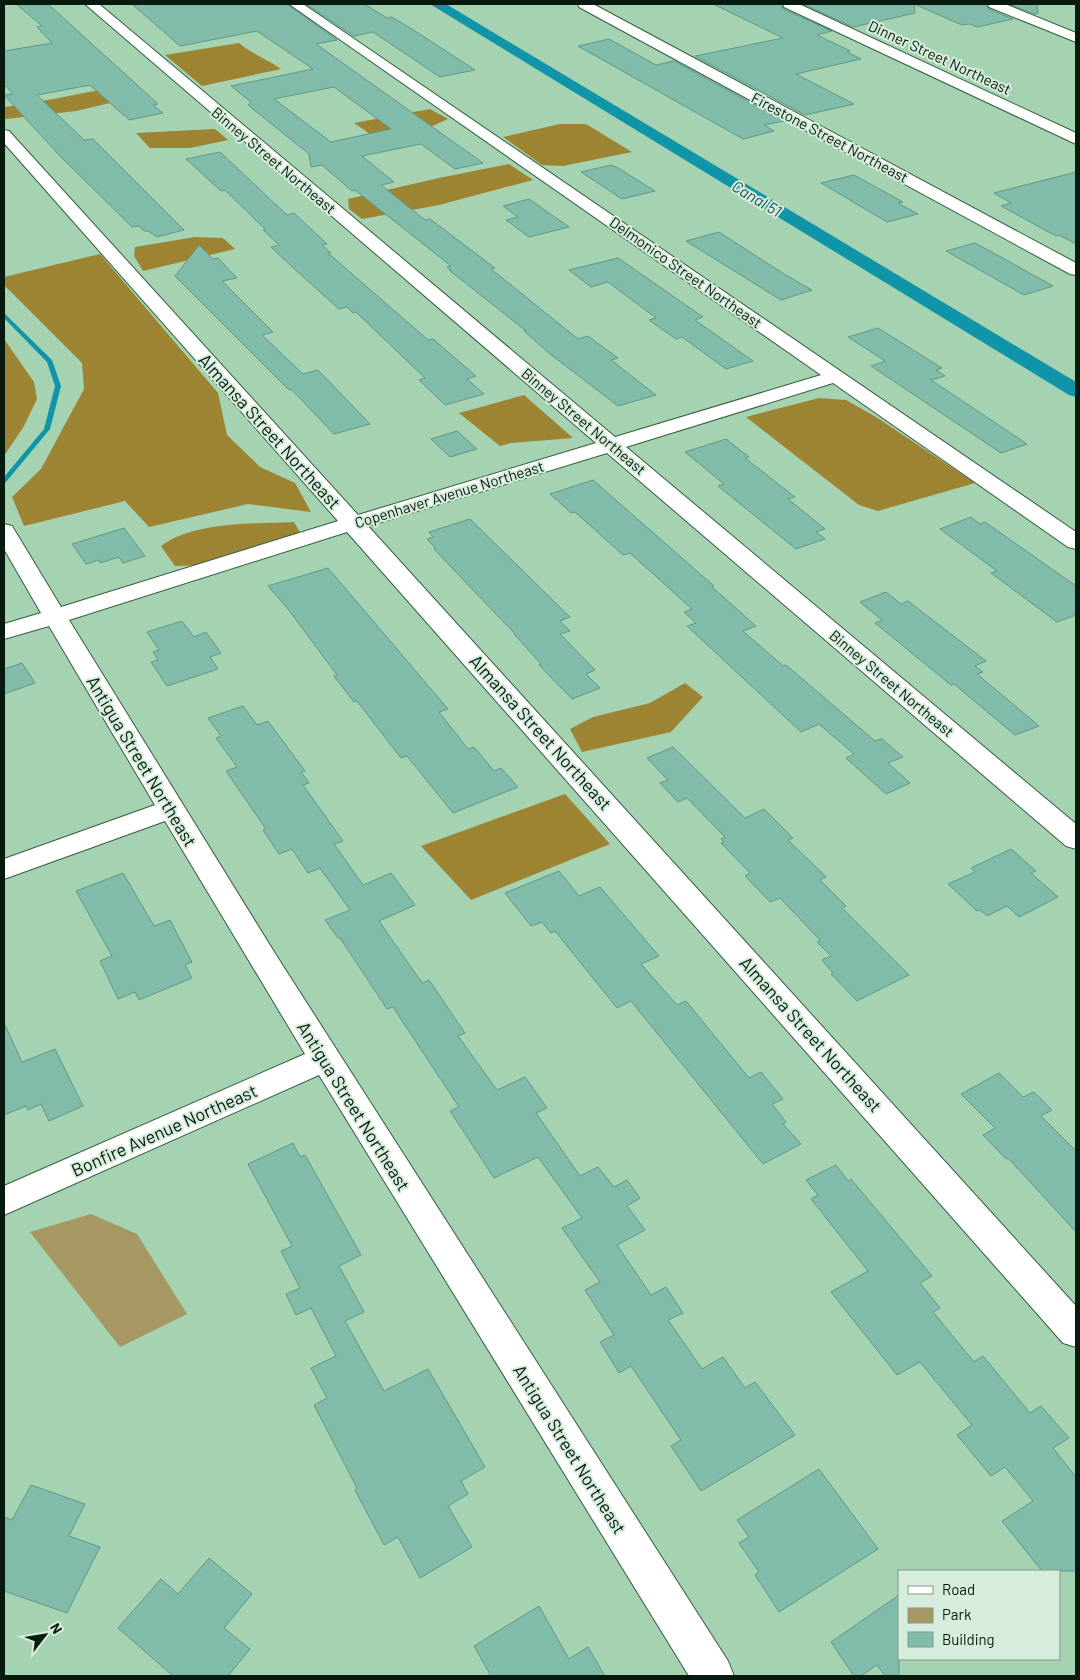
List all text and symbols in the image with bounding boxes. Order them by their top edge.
street label: Dinner Street Northeast [866,16,1014,98]
street label: Firestone Street Northeast [749,88,911,186]
street label: Binney Street Northeast [208,103,340,217]
water label: Canal 51 [729,176,786,220]
street label: Delmonico Street Northeast [606,213,766,331]
street label: Almansa Street Northeast [194,349,346,513]
street label: Binney Street Northeast [518,364,650,478]
street label: Copenhaver Avenue Northeast [352,457,546,531]
street label: Binney Street Northeast [826,626,958,740]
street label: Almansa Street Northeast [465,650,617,814]
street label: Antigua Street Northeast [82,672,202,850]
street label: Almansa Street Northeast [735,952,887,1116]
street label: Antigua Street Northeast [293,1017,415,1195]
street label: Bonfire Avenue Northeast [68,1079,260,1181]
street label: Antigua Street Northeast [509,1360,631,1538]
legend [898,1570,1060,1660]
text: Road [942,1580,975,1598]
text: Park [942,1605,972,1623]
north arrow [20,1610,70,1660]
text: N [47,1620,66,1636]
text: Building [942,1630,995,1648]

